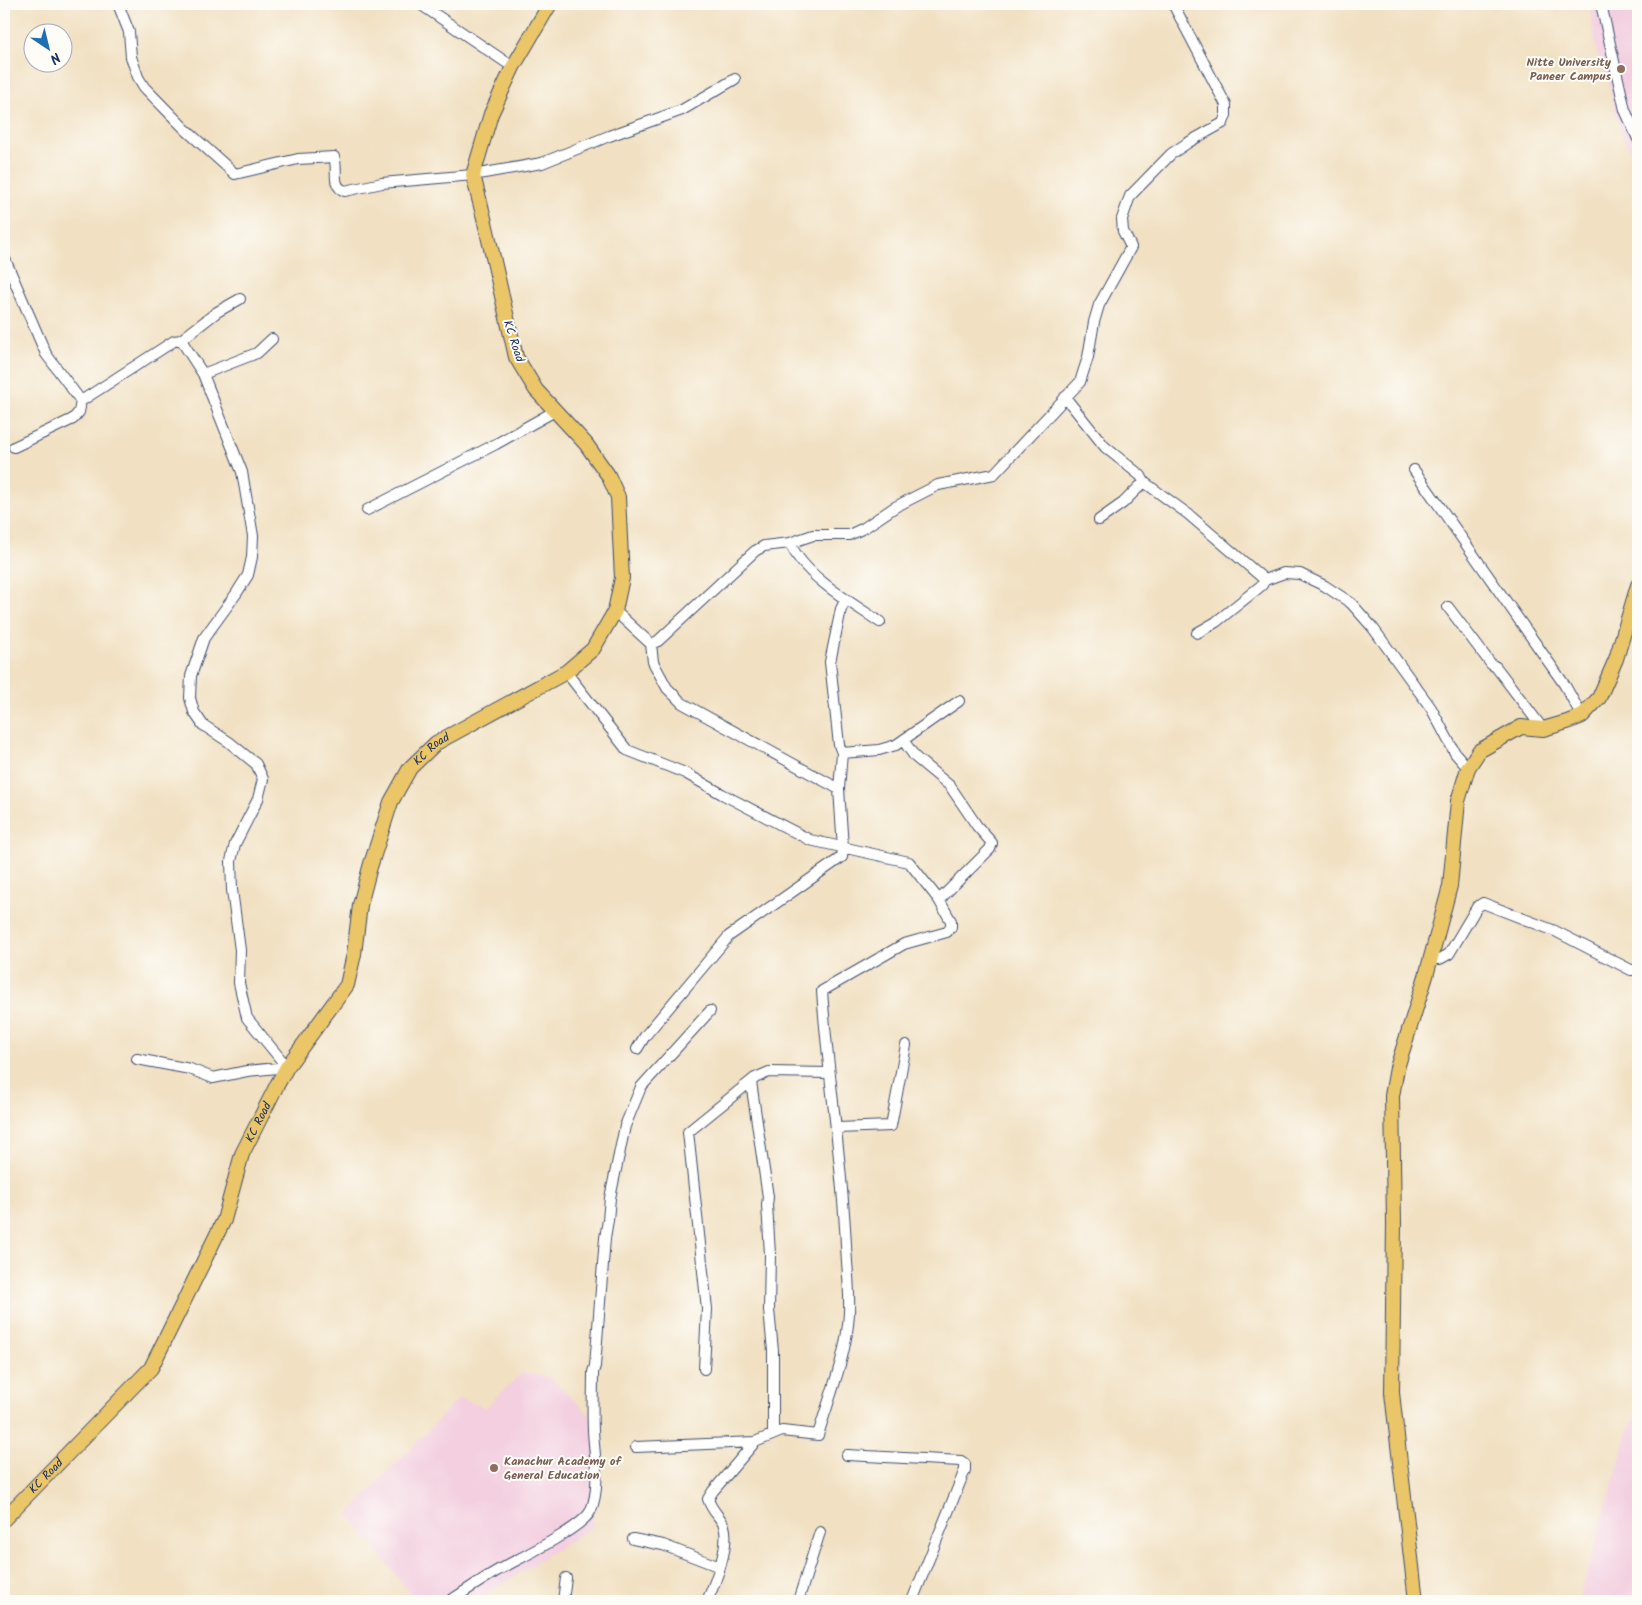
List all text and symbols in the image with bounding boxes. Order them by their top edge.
north arrow [22,22,72,72]
text: N [45,46,65,69]
place label: Nitte University Paneer Campus [1526,53,1612,86]
marker: Nitte University Paneer Campus [1615,63,1627,75]
street label: KC Road [498,318,530,366]
street label: KC Road [409,728,454,770]
street label: KC Road [240,1098,277,1146]
place label: Kanachur Academy of General Education [504,1452,623,1485]
street label: KC Road [24,1454,69,1498]
marker: Kanachur Academy of General Education [488,1462,500,1474]

